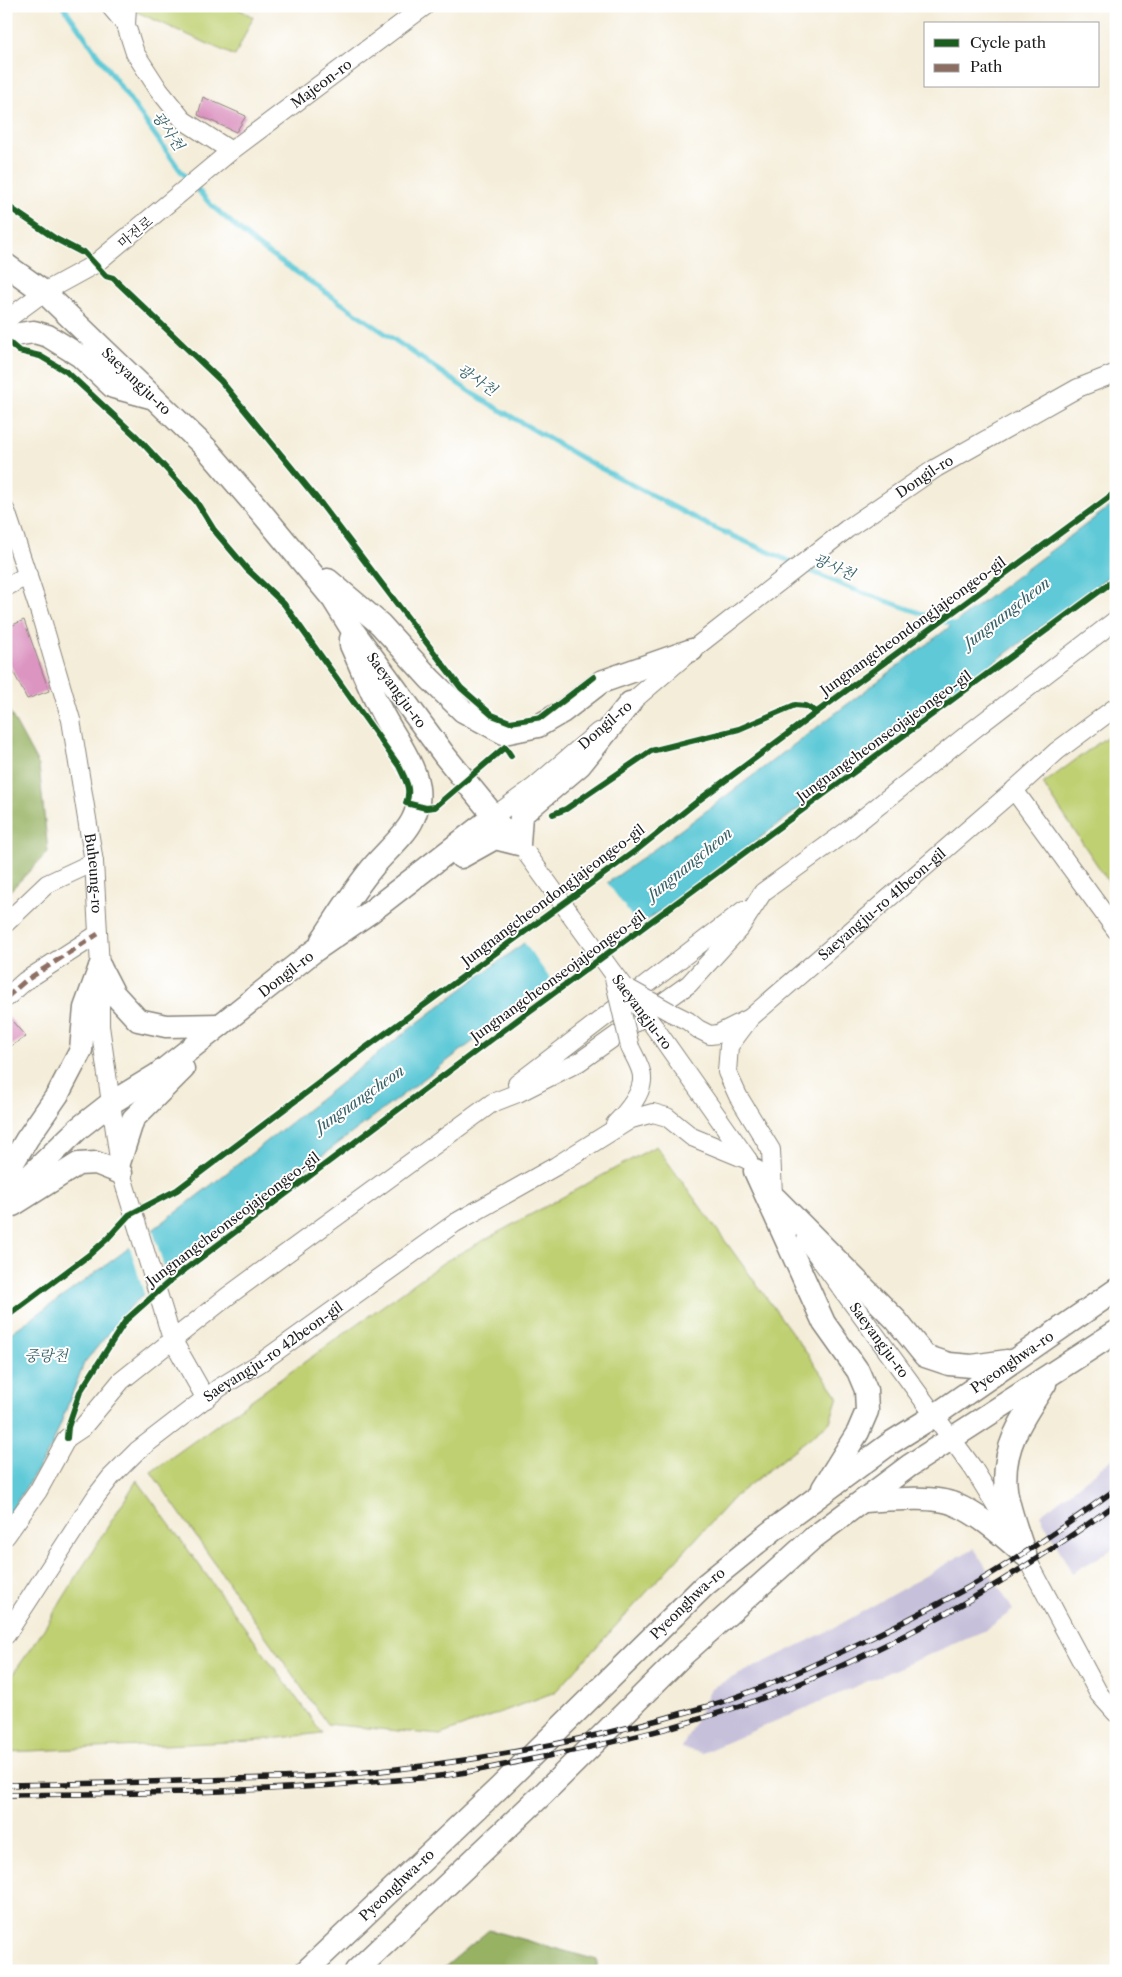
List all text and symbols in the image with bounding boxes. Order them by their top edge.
legend [924,22,1100,88]
text: Cycle path [970,33,1047,52]
street label: Majeon-ro [287,55,355,112]
text: Path [970,57,1003,76]
water label: 광사천 [148,107,190,155]
street label: 마전로 [114,212,157,252]
street label: Saeyangju-ro [98,344,175,419]
water label: 광사천 [454,360,502,400]
street label: Dongil-ro [892,451,957,502]
water label: 광사천 [810,549,859,584]
street label: Jungnangcheondongjajeongeo-gil [815,553,1009,700]
water label: Jungnangcheon [957,573,1054,655]
street label: Saeyangju-ro [363,649,430,731]
street label: Jungnangcheonseojajeongeo-gil [791,666,975,807]
street label: Dongil-ro [574,697,636,753]
street label: Jungnangcheondongjajeongeo-gil [456,820,648,971]
water label: Jungnangcheon [640,823,736,906]
street label: Buheung-ro [80,832,106,914]
street label: Saeyangju-ro 41beon-gil [814,844,949,964]
street label: Jungnangcheonseojajeongeo-gil [465,906,649,1047]
street label: Dongil-ro [255,947,317,1001]
street label: Saeyangju-ro [608,971,676,1053]
water label: Jungnangcheon [308,1061,408,1139]
street label: Jungnangcheonseojajeongeo-gil [141,1148,323,1291]
street label: Saeyangju-ro 42beon-gil [200,1298,346,1406]
street label: Saeyangju-ro [846,1299,913,1381]
street label: Pyeonghwa-ro [967,1327,1057,1397]
water label: 중랑천 [24,1346,69,1365]
street label: Pyeonghwa-ro [646,1563,729,1643]
street label: Pyeonghwa-ro [355,1845,438,1925]

